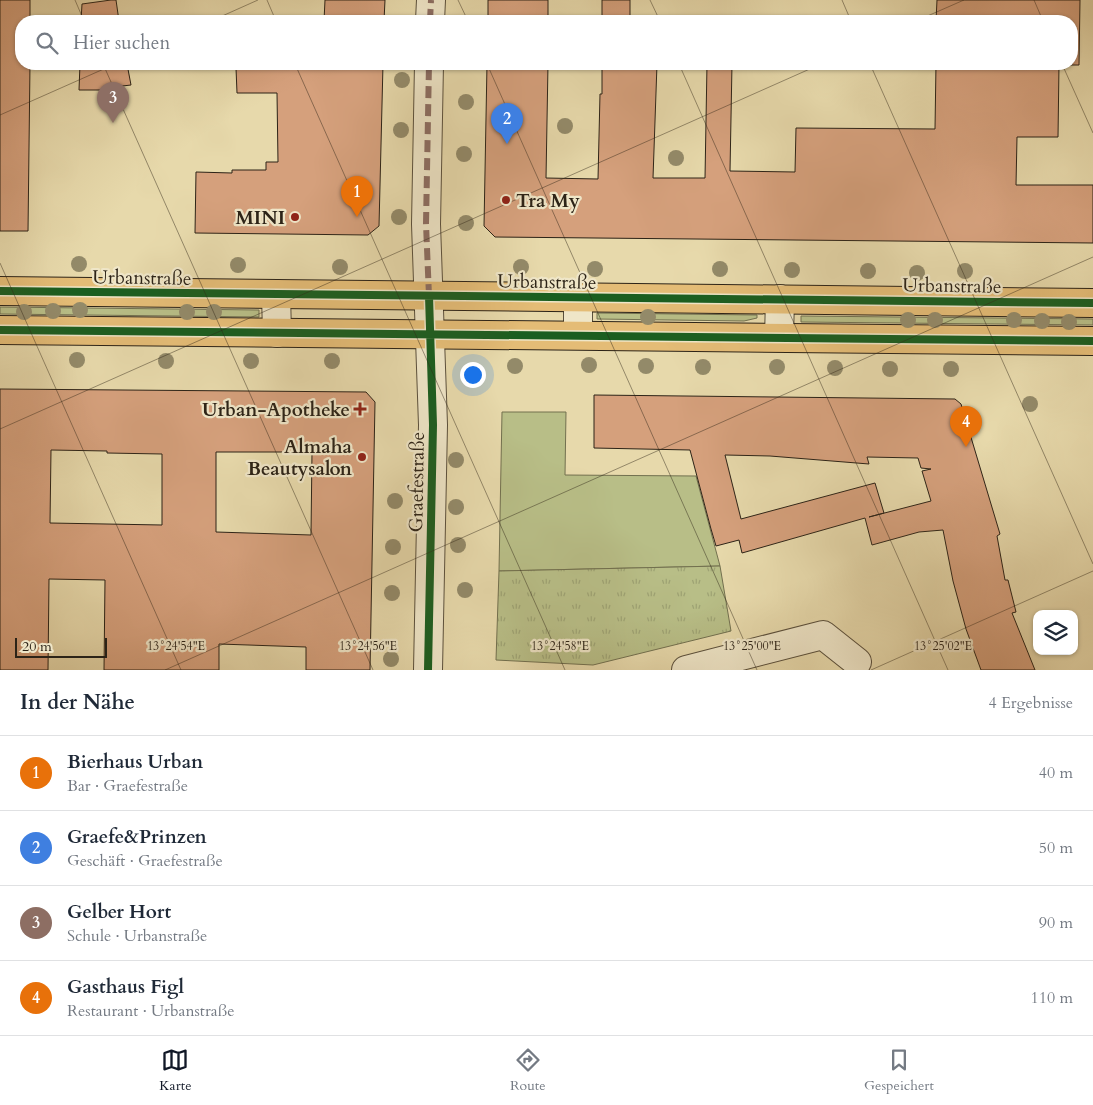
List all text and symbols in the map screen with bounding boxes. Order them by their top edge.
search box [15,15,1078,70]
icon: search [33,29,61,57]
text: Hier suchen [73,30,170,56]
pin: 3 [97,82,129,123]
pin: 2 [491,103,523,144]
pin: 1 [341,176,373,217]
place label: Tra My [516,188,580,214]
marker: Tra My [500,194,512,206]
place label: MINI [235,205,285,231]
marker: MINI [289,211,301,223]
street label: Urbanstraße [92,264,192,292]
street label: Urbanstraße [497,268,597,296]
street label: Urbanstraße [902,272,1002,300]
your location [460,362,486,388]
place label: Urban-Apotheke [202,397,350,423]
marker: Urban-Apotheke [354,403,366,415]
pin: 4 [950,406,982,447]
street label: Graefestraße [403,431,431,533]
place label: Almaha Beautysalon [247,434,353,482]
marker: Almaha Beautysalon [356,451,368,463]
map controls [1033,610,1078,655]
button: layers [1033,610,1078,655]
scale bar [15,635,108,658]
text: 20 m [22,637,52,656]
text: 13°24'54"E [147,638,205,654]
text: 13°24'56"E [339,638,397,654]
text: 13°24'58"E [531,638,589,654]
text: 13°25'00"E [723,638,781,654]
text: 13°25'02"E [914,638,972,654]
text: In der Nähe [20,688,135,717]
text: 4 Ergebnisse [988,692,1073,714]
text: Bierhaus Urban [67,749,203,775]
text: 1 [32,762,40,784]
text: 40 m [1039,762,1073,784]
text: Bar · Graefestraße [67,775,188,797]
text: Graefe&Prinzen [67,824,207,850]
text: 2 [32,837,40,859]
text: 50 m [1039,837,1073,859]
text: Geschäft · Graefestraße [67,850,223,872]
text: Gelber Hort [67,899,171,925]
text: 3 [32,912,40,934]
text: 90 m [1039,912,1073,934]
text: Schule · Urbanstraße [67,925,207,947]
text: Gasthaus Figl [67,974,184,1000]
text: 4 [32,987,40,1009]
text: 110 m [1031,987,1073,1009]
text: Restaurant · Urbanstraße [67,1000,234,1022]
tab: Karte [159,1046,192,1095]
tab: Route [510,1046,546,1095]
tab: Gespeichert [864,1046,934,1095]

